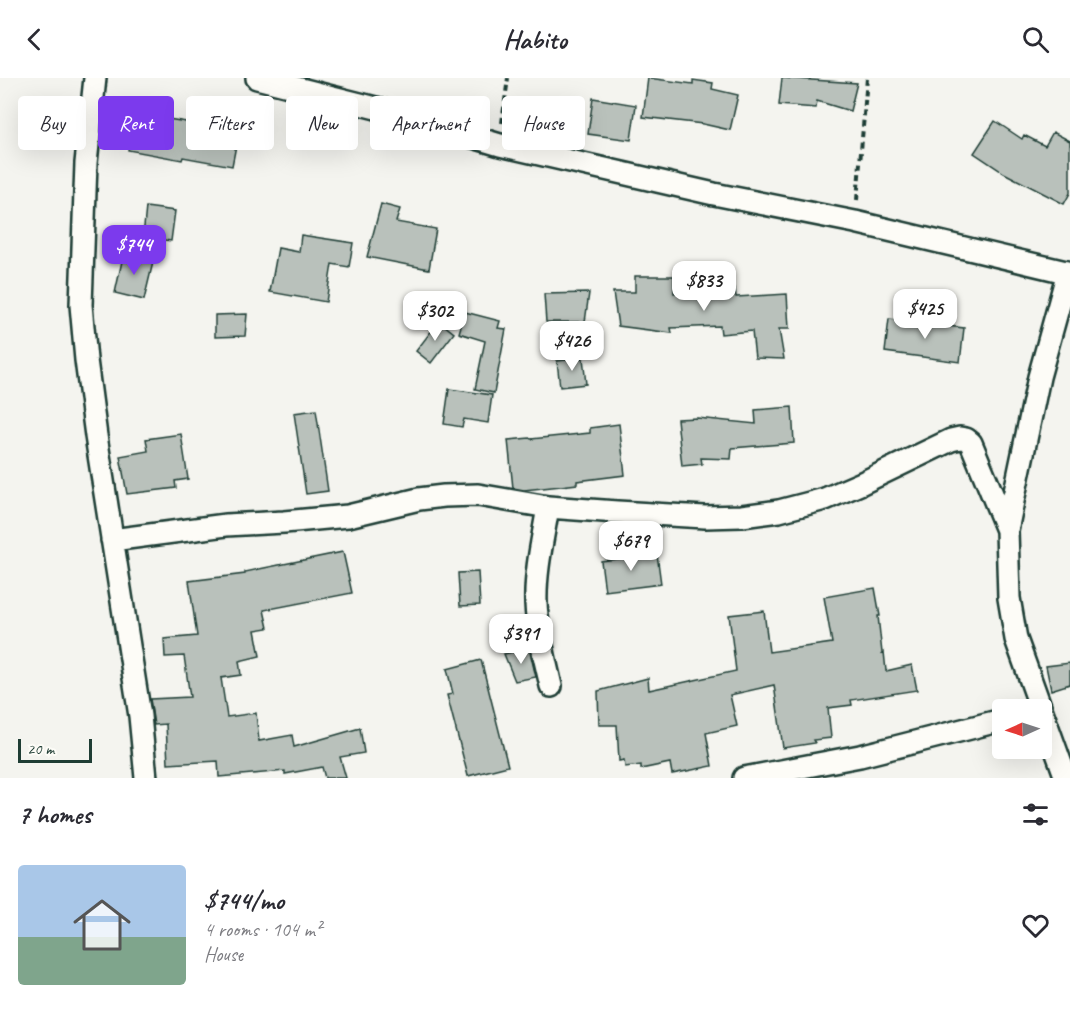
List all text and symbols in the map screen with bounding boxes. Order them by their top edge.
text: Habito [503,22,567,56]
icon: back [18,23,51,56]
icon: search [1019,23,1052,56]
chip: Buy [18,96,86,150]
chip: Rent [98,96,174,150]
chip: Filters [186,96,274,150]
chip: New [286,96,358,150]
chip: Apartment [370,96,490,150]
chip: House [502,96,585,150]
pin: $744 [98,225,170,276]
text: $744 [116,232,152,257]
pin: $833 [668,261,740,312]
text: $833 [686,268,722,293]
pin: $425 [889,289,961,340]
pin: $302 [399,291,471,342]
text: $425 [907,296,943,321]
text: $302 [417,298,453,323]
pin: $426 [536,321,608,372]
text: $426 [554,328,590,353]
pin: $679 [595,521,667,572]
text: $679 [613,528,649,553]
pin: $391 [485,614,557,665]
text: $391 [503,621,539,646]
north arrow [992,699,1052,759]
map controls [992,699,1052,759]
scale bar [18,736,92,764]
text: 20 m [27,739,54,759]
text: 7 homes [18,798,91,831]
icon: filters [1019,798,1052,831]
text: $744/mo [204,884,284,917]
icon: home [66,889,138,961]
icon: heart [1019,909,1052,942]
text: 4 rooms · 104 m² [204,917,321,942]
text: House [204,942,243,967]

